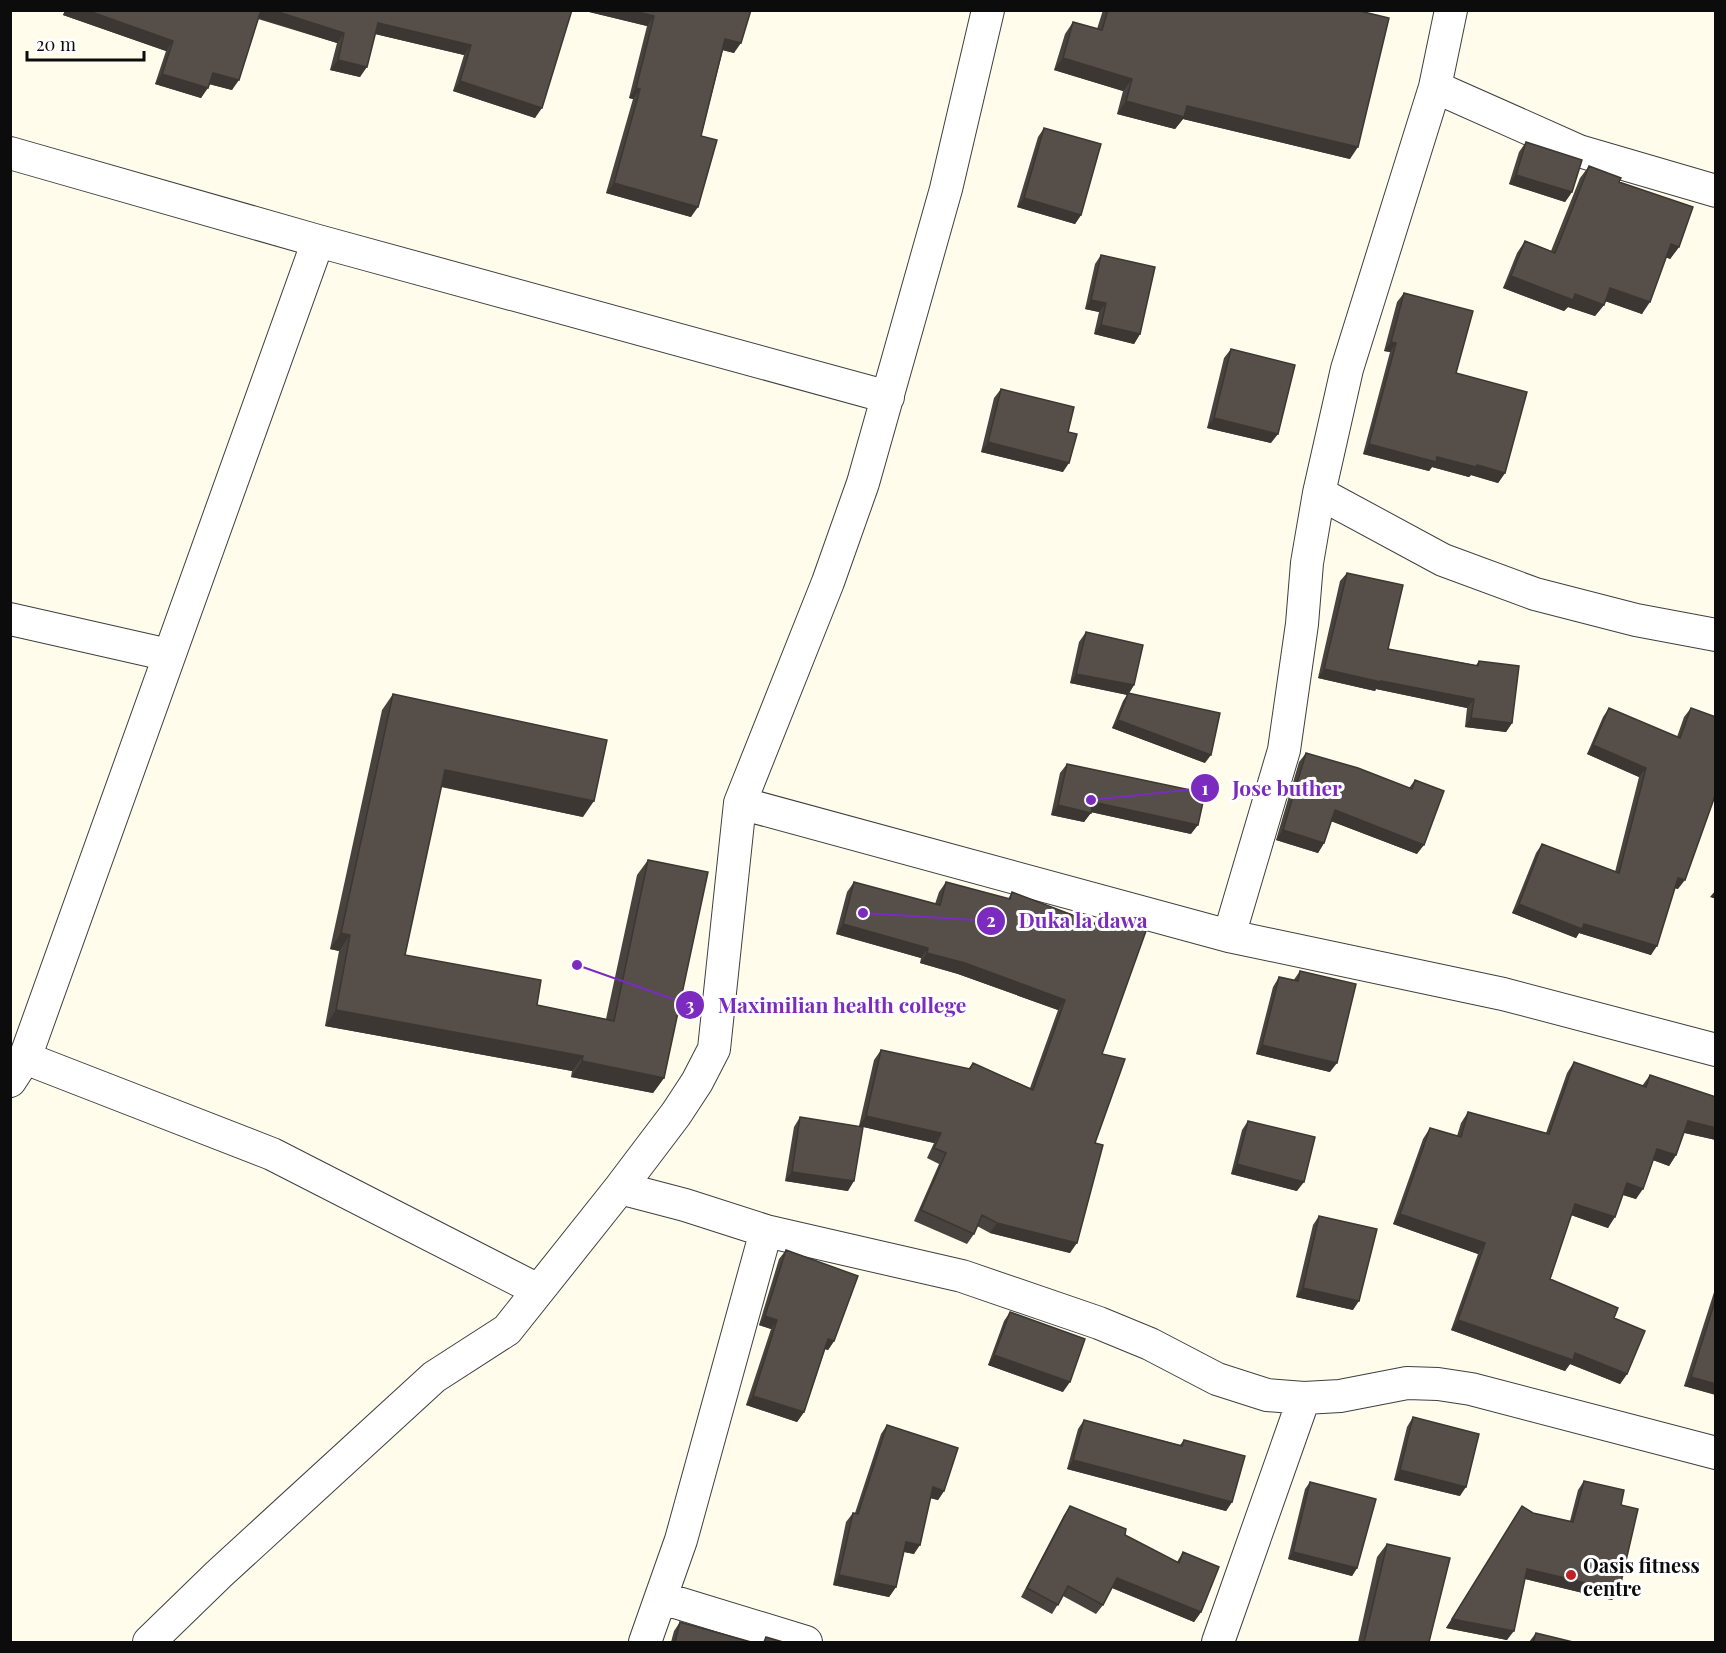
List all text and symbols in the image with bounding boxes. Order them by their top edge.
scale bar [27,24,144,62]
text: 20 m [36,32,76,56]
callout: Jose buther [1190,769,1354,808]
text: Jose buther [1231,773,1342,801]
text: 1 [1202,776,1209,800]
callout: Duka la dawa [976,902,1160,941]
text: Duka la dawa [1018,905,1148,933]
text: 2 [986,908,996,932]
callout: Maximilian health college [675,986,978,1025]
text: Maximilian health college [718,990,966,1018]
text: 3 [686,993,695,1017]
place label: Oasis fitness centre [1583,1551,1700,1601]
marker: Oasis fitness centre [1564,1568,1578,1582]

